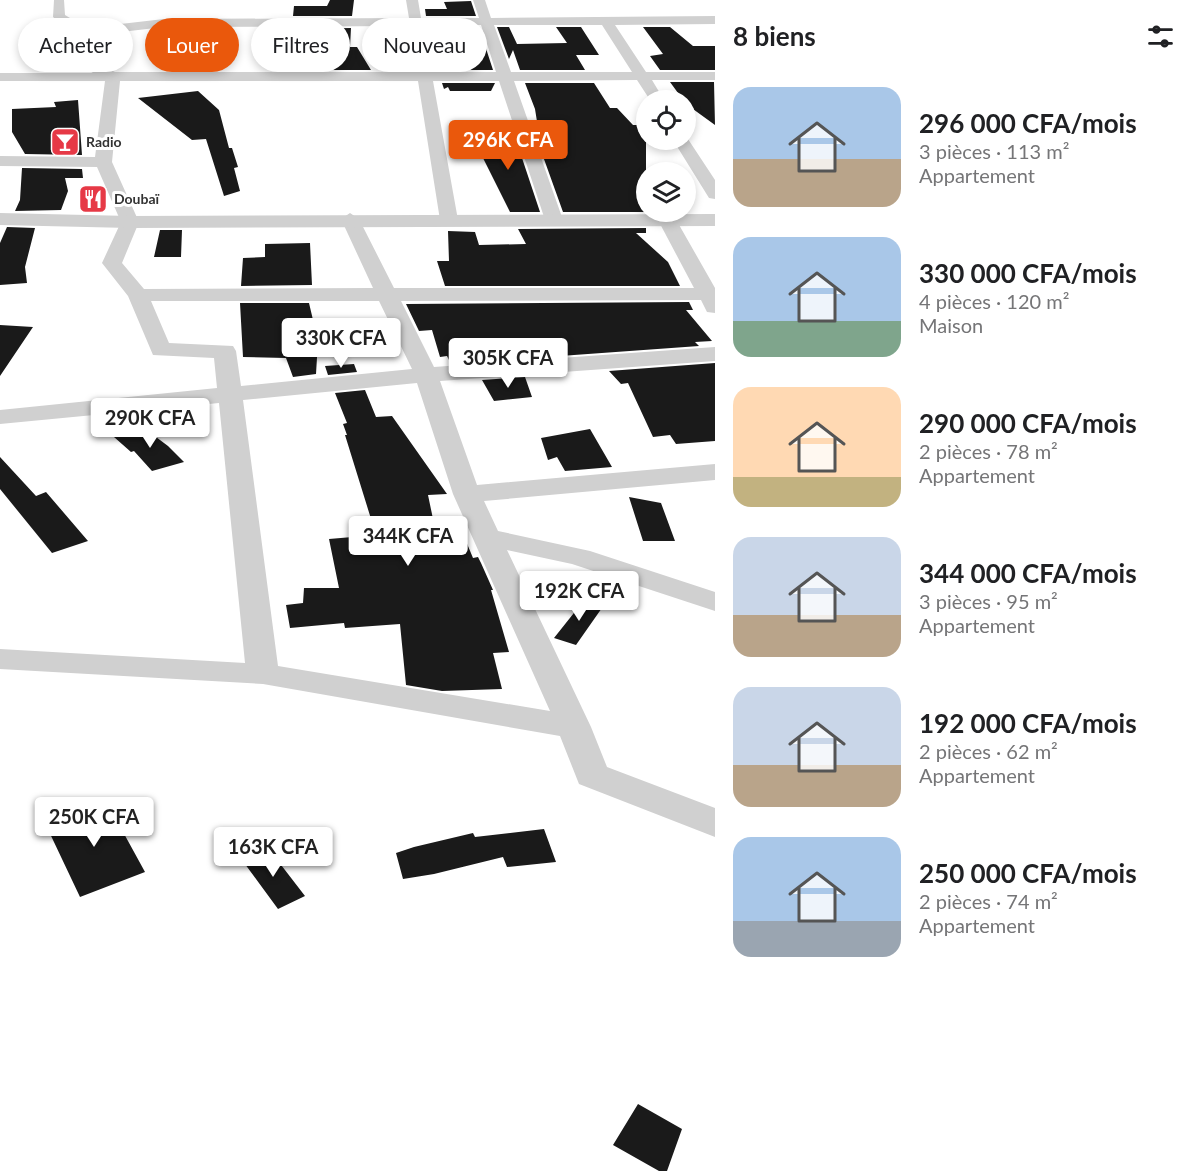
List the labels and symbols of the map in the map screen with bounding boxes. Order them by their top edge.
pin: 296K CFA [446,120,570,171]
bar icon: Radio [49,126,81,158]
place label: Radio [86,133,122,150]
restaurant icon: Doubaï [77,183,109,215]
place label: Doubaï [114,190,160,207]
pin: 330K CFA [279,318,403,369]
pin: 305K CFA [446,338,570,389]
pin: 290K CFA [88,398,212,449]
pin: 344K CFA [346,516,470,567]
pin: 192K CFA [517,571,641,622]
pin: 250K CFA [32,797,156,848]
pin: 163K CFA [211,827,335,878]

